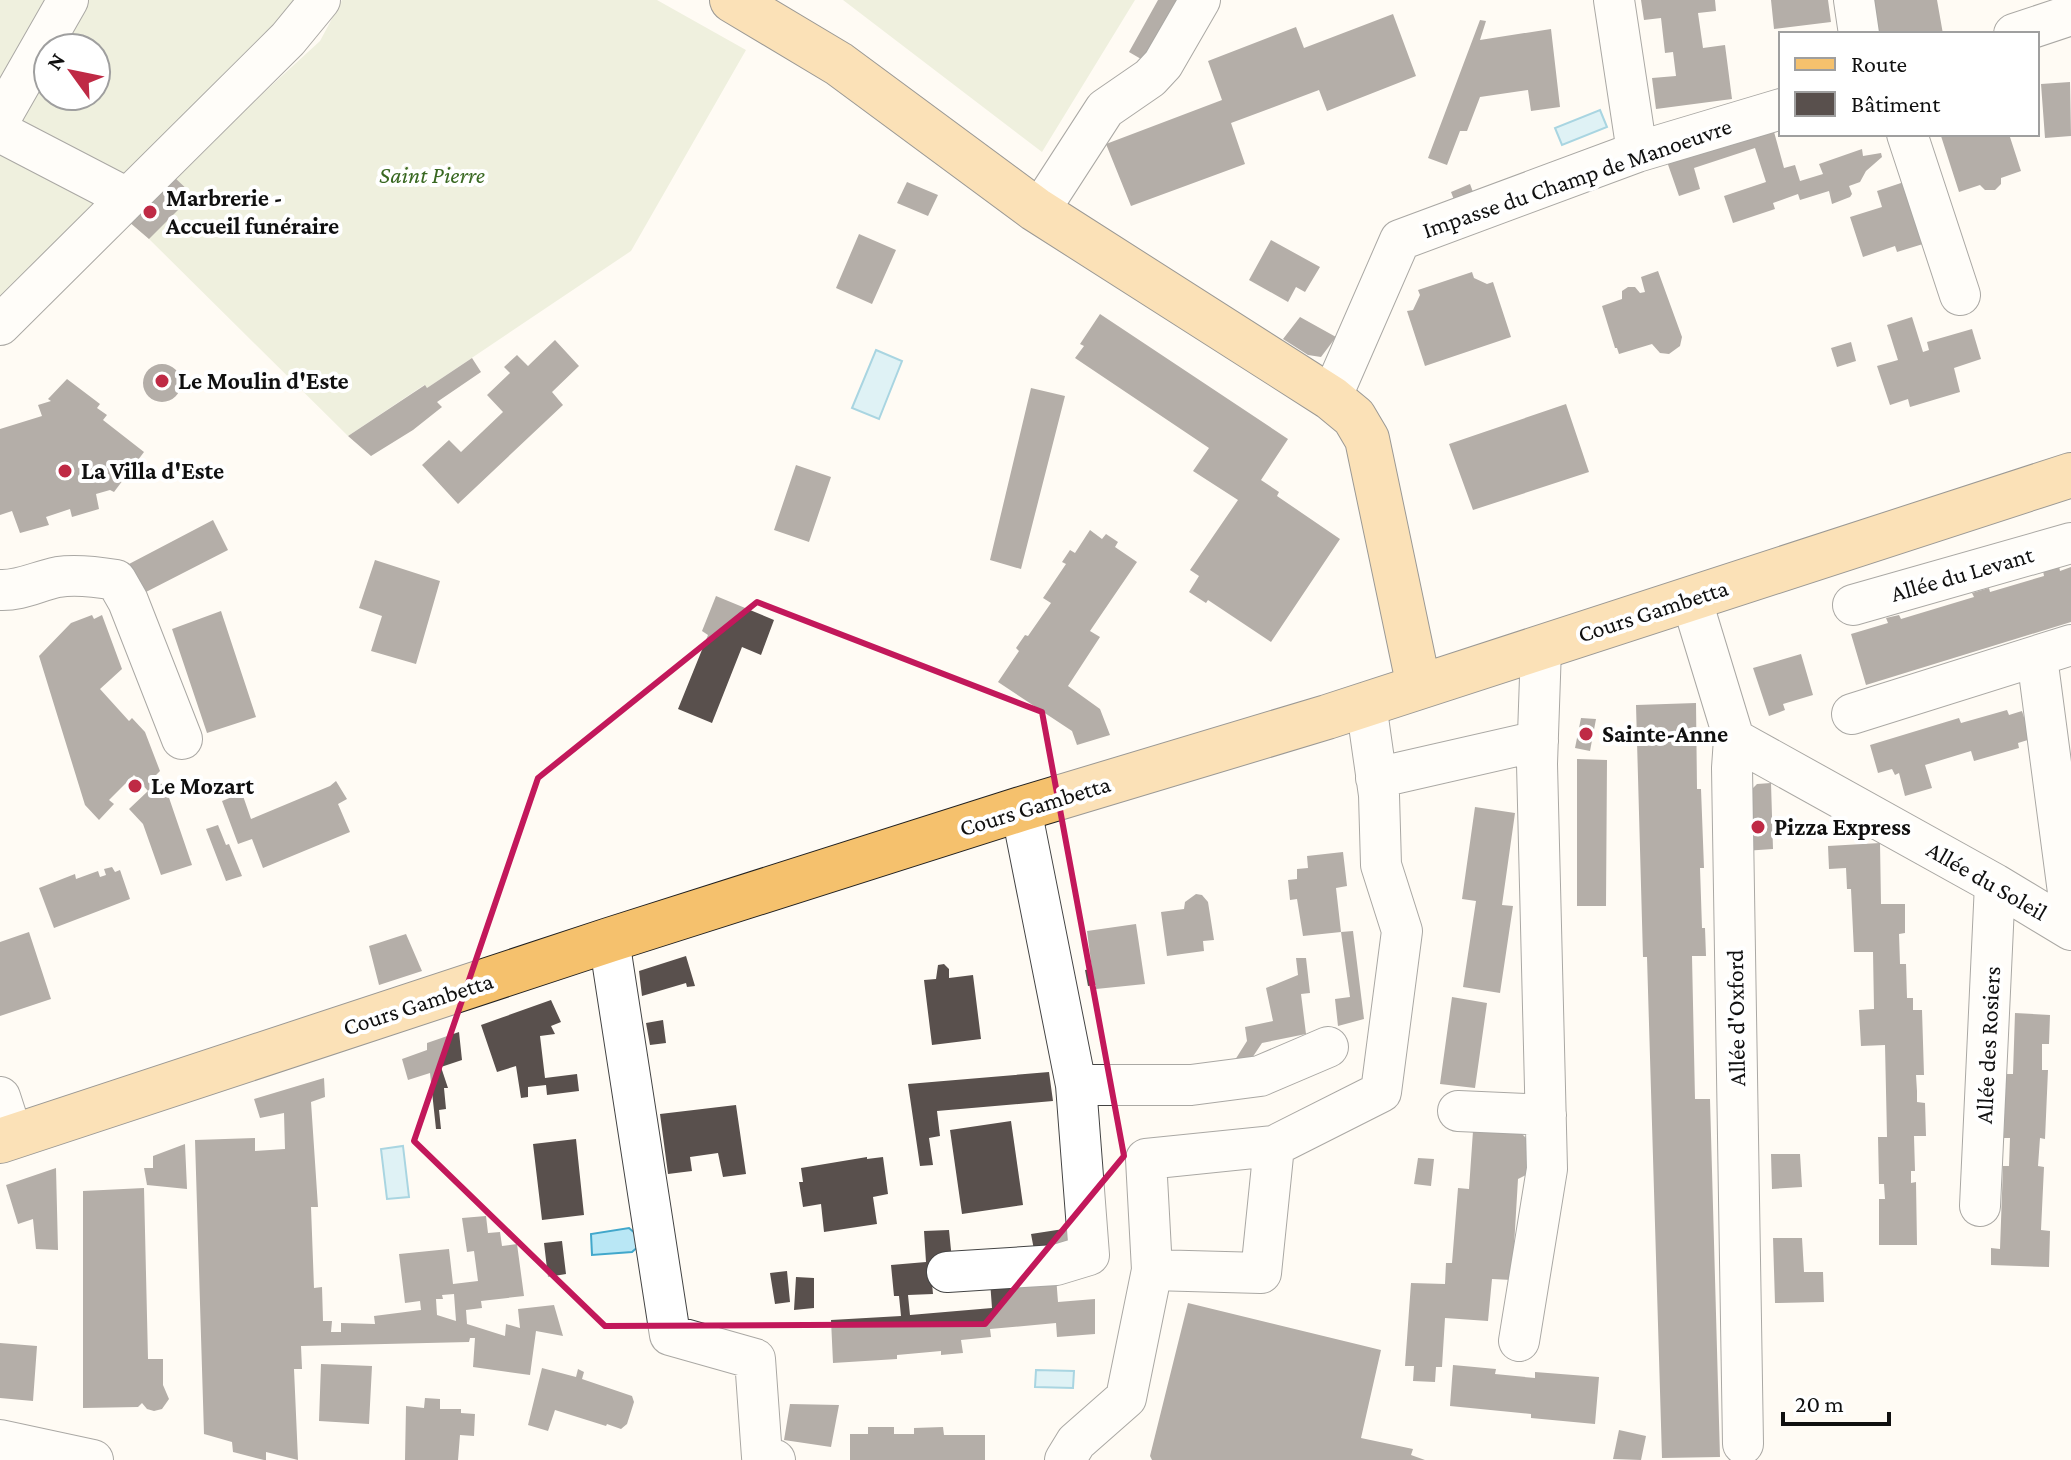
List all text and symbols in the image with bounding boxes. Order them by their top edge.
north arrow [32,32,112,112]
legend [1779,32,2039,136]
text: N [41,48,70,74]
text: Route [1851,50,1907,77]
text: Bâtiment [1851,90,1941,117]
street label: Impasse du Champ de Manoeuvre [1419,112,1735,243]
park label: Saint Pierre [379,161,485,188]
place label: Marbrerie - Accueil funéraire [165,184,339,239]
marker: Marbrerie - Accueil funéraire [141,203,159,221]
place label: Le Moulin d'Este [178,367,349,394]
marker: Le Moulin d'Este [153,372,171,390]
place label: La Villa d'Este [81,457,224,484]
marker: La Villa d'Este [56,462,74,480]
street label: Allée du Levant [1887,540,2037,607]
street label: Cours Gambetta [1574,574,1731,648]
place label: Sainte-Anne [1602,720,1728,747]
marker: Sainte-Anne [1577,725,1595,743]
street label: Cours Gambetta [956,770,1114,841]
place label: Le Mozart [151,772,254,799]
marker: Le Mozart [126,777,144,795]
place label: Pizza Express [1774,813,1911,840]
marker: Pizza Express [1749,818,1767,836]
street label: Allée du Soleil [1922,835,2052,926]
street label: Allée d'Oxford [1721,949,1750,1087]
street label: Allée des Rosiers [1970,965,2005,1125]
street label: Cours Gambetta [339,967,496,1041]
scale bar [1783,1376,1889,1426]
text: 20 m [1795,1390,1844,1417]

